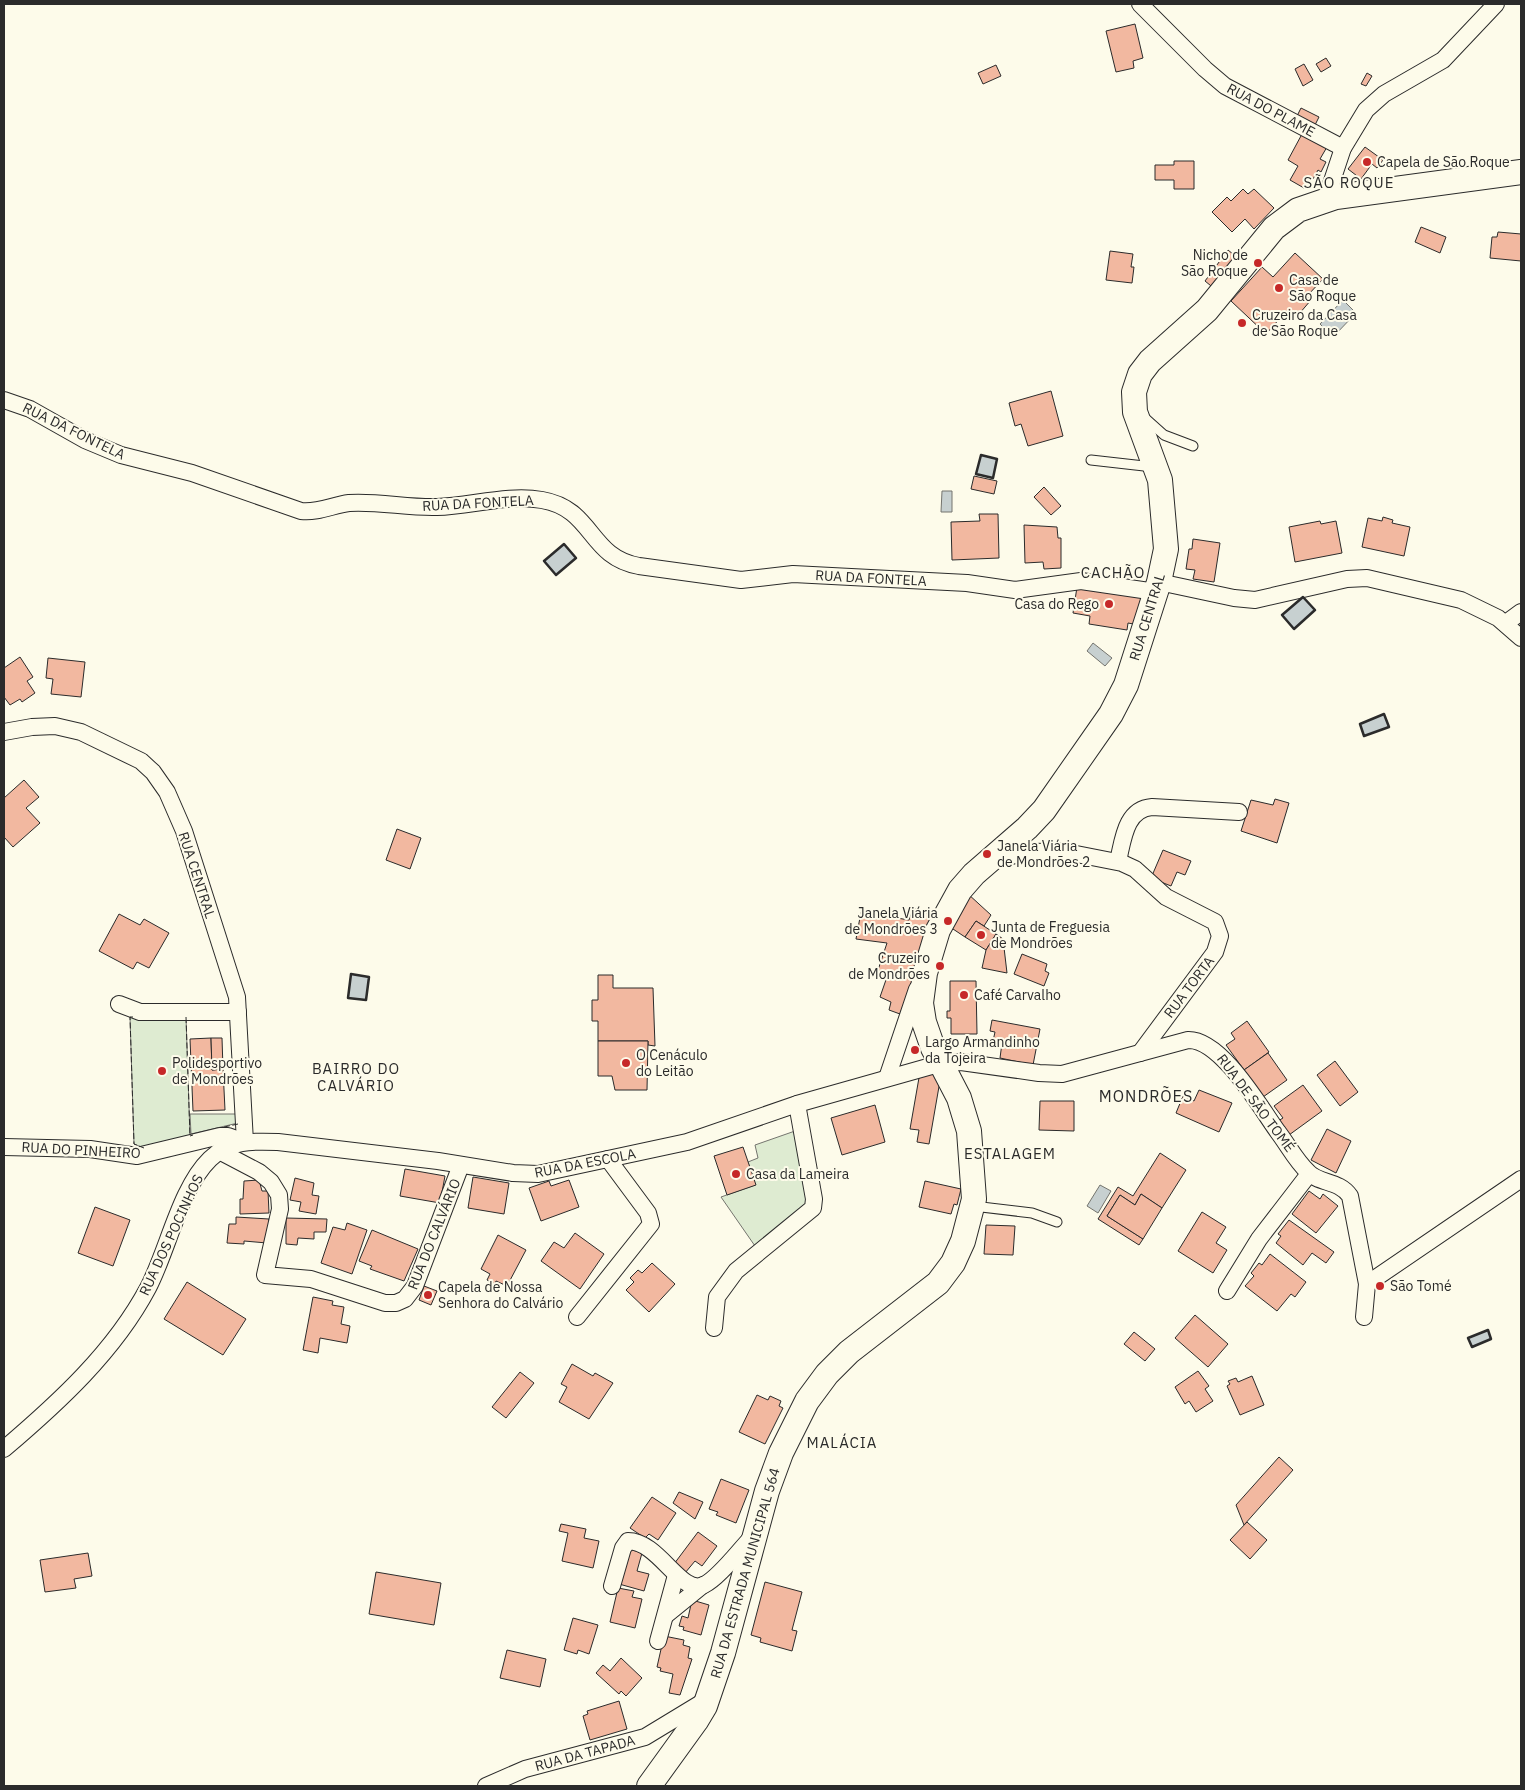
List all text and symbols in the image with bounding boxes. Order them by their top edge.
street label: RUA DO PLAME [1224,79,1318,141]
place label: Capela de São Roque [1377,153,1510,171]
marker: Capela de São Roque [1361,156,1373,168]
district label: SÃO ROQUE [1304,173,1394,192]
place label: Nicho de São Roque [1181,246,1248,280]
marker: Nicho de São Roque [1252,257,1264,269]
place label: Casa de São Roque [1289,271,1356,305]
marker: Casa de São Roque [1273,282,1285,294]
place label: Cruzeiro da Casa de São Roque [1252,306,1357,340]
marker: Cruzeiro da Casa de São Roque [1236,317,1248,329]
street label: RUA DA FONTELA [20,398,128,464]
street label: RUA DA FONTELA [422,491,534,515]
district label: CACHÃO [1081,563,1145,582]
street label: RUA DA FONTELA [815,566,927,590]
street label: RUA CENTRAL [1125,571,1169,663]
place label: Casa do Rego [1014,595,1099,613]
marker: Casa do Rego [1103,598,1115,610]
street label: RUA CENTRAL [175,829,219,921]
place label: Janela Viária de Mondrões 2 [997,837,1091,871]
marker: Janela Viária de Mondrões 2 [981,848,993,860]
place label: Janela Viária de Mondrões 3 [844,904,939,938]
marker: Janela Viária de Mondrões 3 [942,915,954,927]
place label: Junta de Freguesia de Mondrões [991,918,1110,952]
marker: Junta de Freguesia de Mondrões [975,929,987,941]
place label: Cruzeiro de Mondrões [848,949,930,983]
street label: RUA TORTA [1160,953,1218,1021]
marker: Cruzeiro de Mondrões [934,960,946,972]
place label: Café Carvalho [974,986,1061,1004]
marker: Café Carvalho [958,989,970,1001]
place label: Largo Armandinho da Tojeira [925,1033,1040,1067]
marker: Largo Armandinho da Tojeira [909,1044,921,1056]
place label: O Cenáculo do Leitão [636,1046,708,1080]
street label: RUA DE SÃO TOMÉ [1213,1050,1300,1156]
place label: Polidesportivo de Mondrões [172,1054,262,1088]
marker: O Cenáculo do Leitão [620,1057,632,1069]
district label: BAIRRO DO CALVÁRIO [312,1059,400,1095]
marker: Polidesportivo de Mondrões [156,1065,168,1077]
district label: MONDRÕES [1099,1086,1193,1106]
street label: RUA DO PINHEIRO [21,1138,141,1162]
street label: RUA DA ESCOLA [533,1144,637,1182]
district label: ESTALAGEM [964,1144,1056,1163]
place label: Casa da Lameira [746,1165,850,1183]
marker: Casa da Lameira [730,1168,742,1180]
street label: RUA DOS POCINHOS [135,1172,207,1298]
street label: RUA DO CALVÁRIO [403,1175,465,1292]
place label: São Tomé [1390,1277,1452,1295]
place label: Capela de Nossa Senhora do Calvário [438,1278,563,1312]
marker: São Tomé [1374,1280,1386,1292]
marker: Capela de Nossa Senhora do Calvário [422,1289,434,1301]
district label: MALÁCIA [807,1433,877,1452]
street label: RUA DA ESTRADA MUNICIPAL 564 [706,1466,784,1680]
street label: RUA DA TAPADA [533,1731,637,1775]

